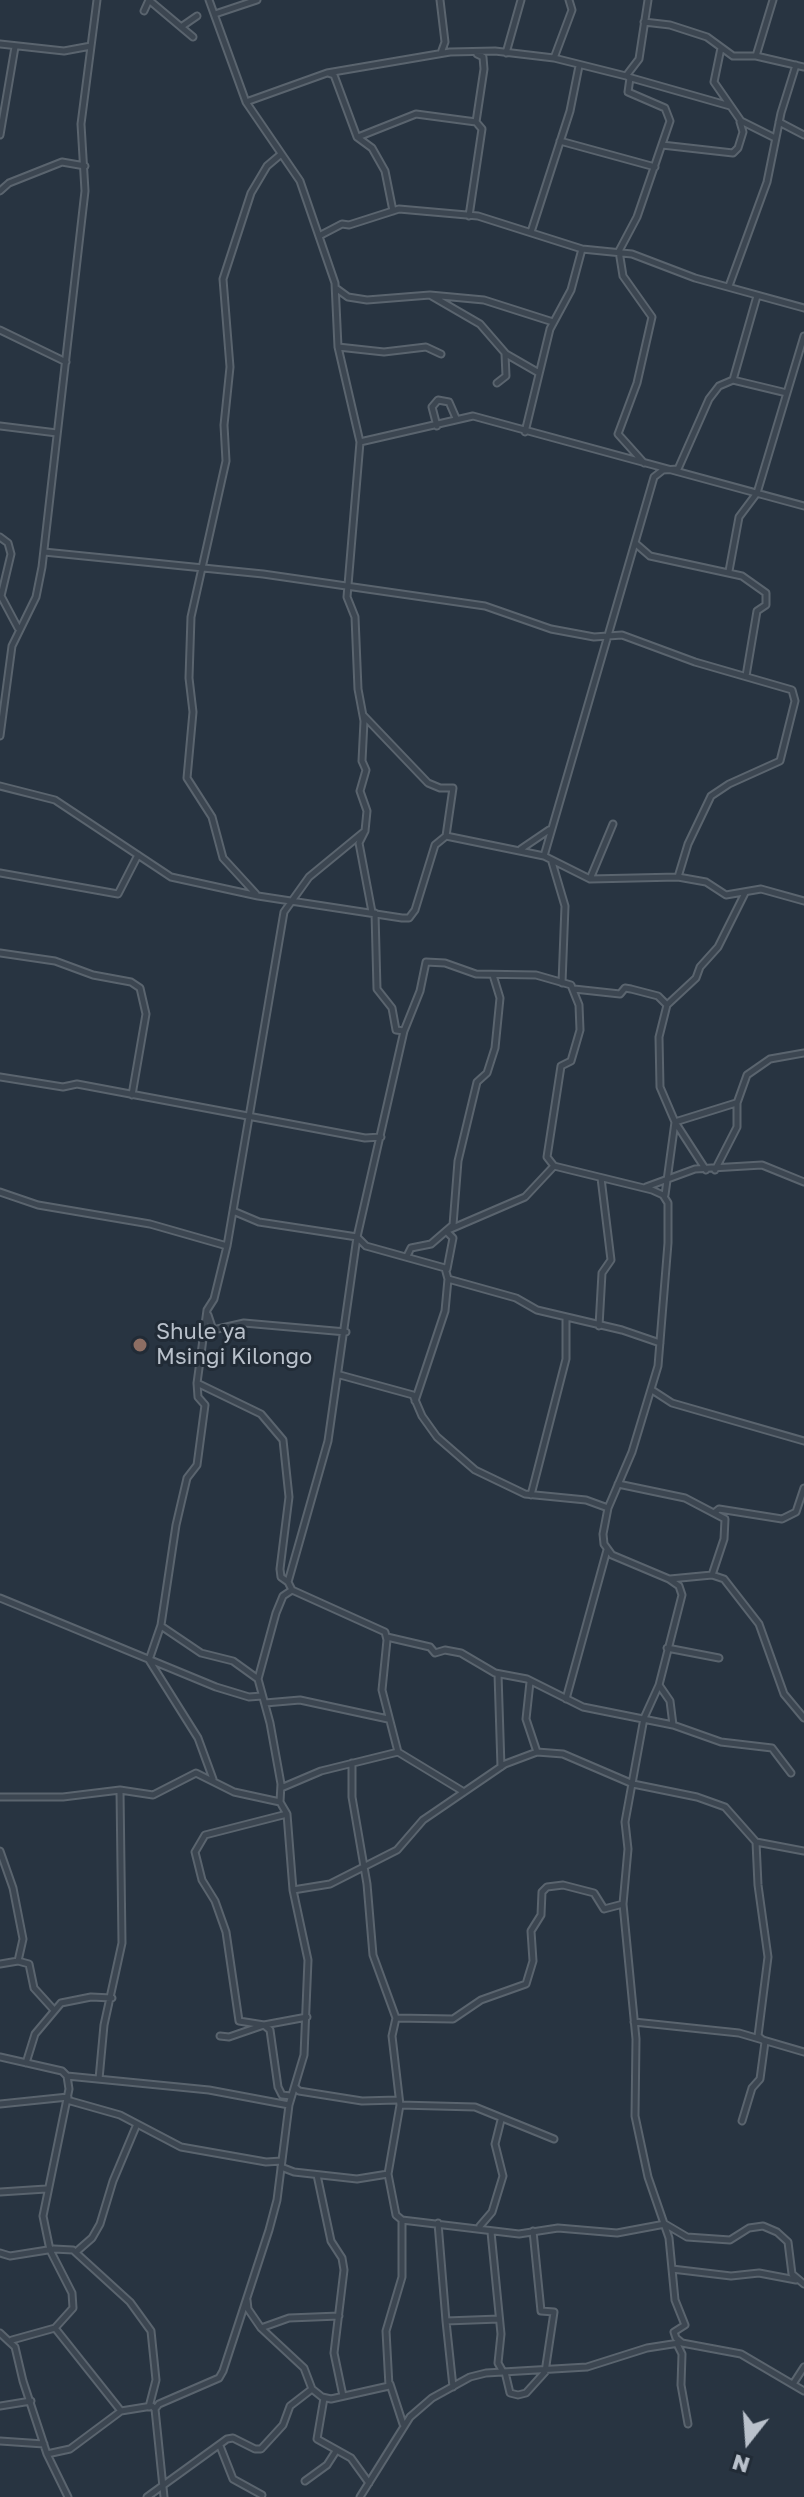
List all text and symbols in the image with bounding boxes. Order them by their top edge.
place label: Shule ya Msingi Kilongo [156,1319,312,1370]
marker: Shule ya Msingi Kilongo [131,1336,149,1354]
north arrow [708,2401,788,2481]
text: N [729,2449,753,2480]

